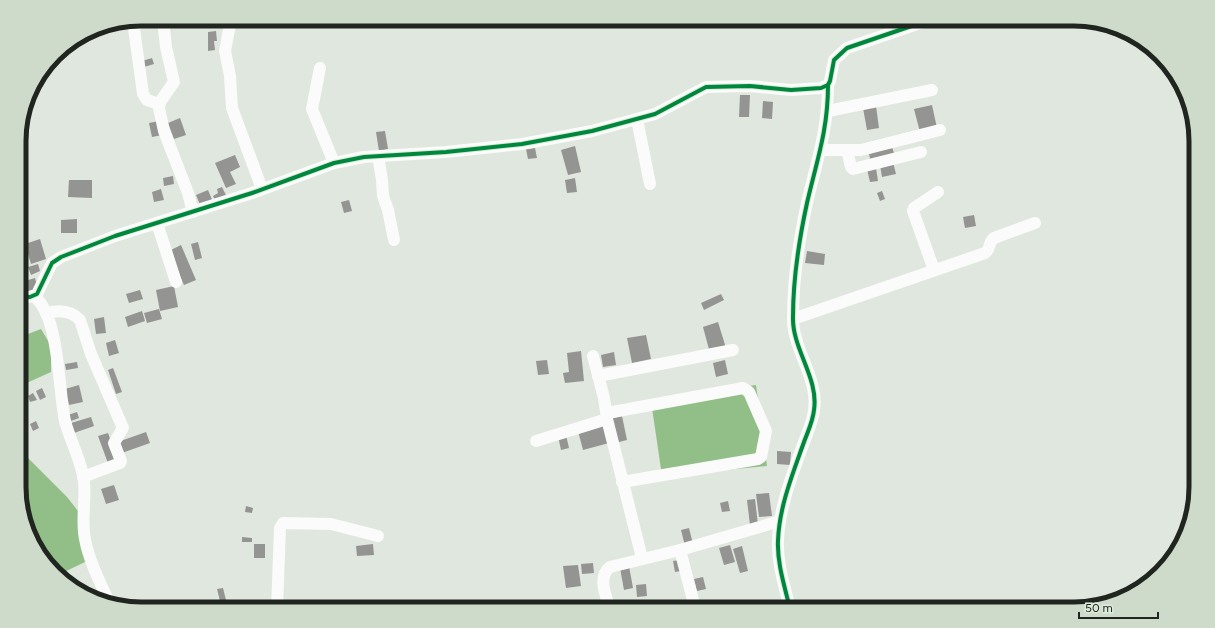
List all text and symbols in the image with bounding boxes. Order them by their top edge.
scale bar [1079,594,1158,620]
text: 50 m [1085,601,1113,615]

